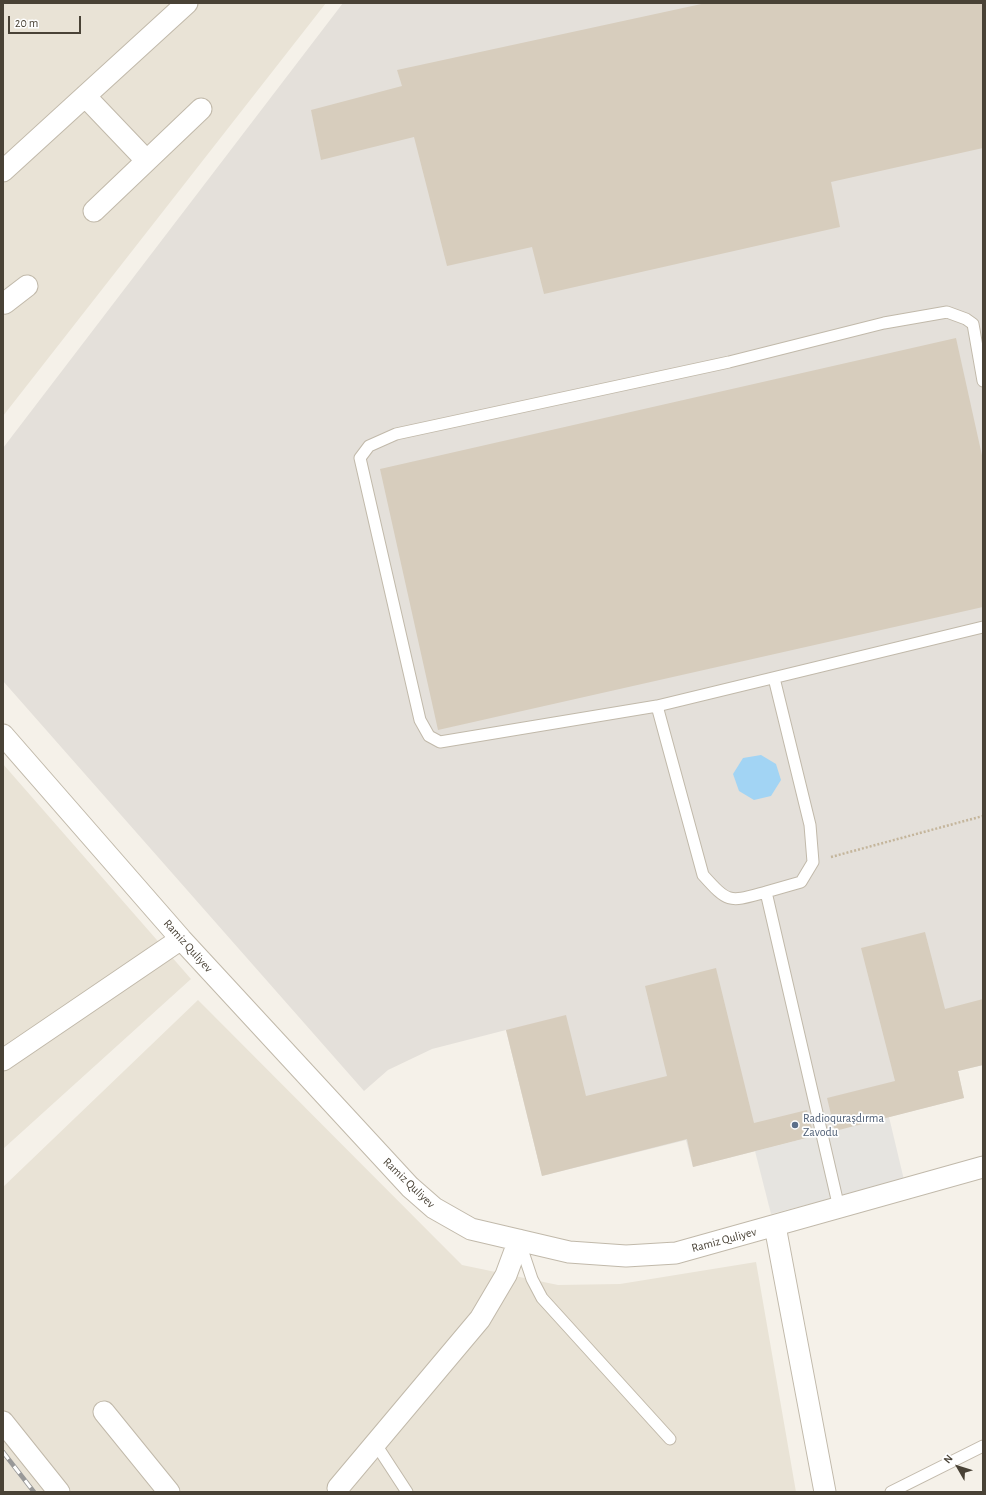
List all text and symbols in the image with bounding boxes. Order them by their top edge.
scale bar [10,8,83,34]
text: 20 m [15,17,38,29]
street label: Ramiz Quliyev [160,916,216,976]
place label: Radioquraşdırma Zavodu [803,1111,884,1139]
marker: Radioquraşdırma Zavodu [790,1120,800,1130]
street label: Ramiz Quliyev [380,1155,438,1211]
street label: Ramiz Quliyev [690,1224,758,1256]
north arrow [938,1447,978,1487]
text: N [942,1453,955,1466]

